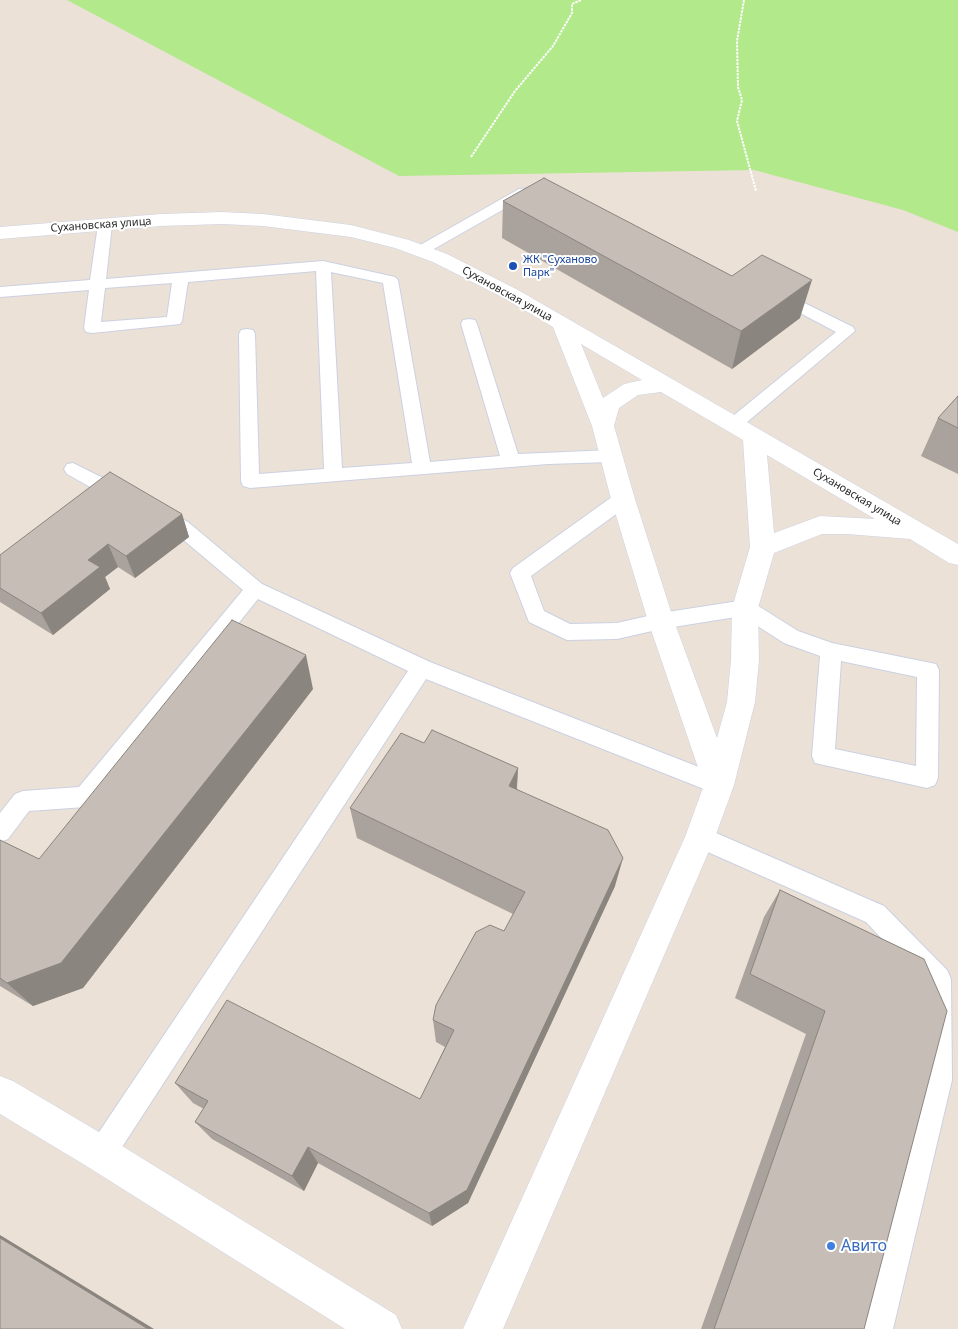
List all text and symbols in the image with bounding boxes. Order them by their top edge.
street label: Сухановская улица [50,215,152,235]
place label: ЖК "Суханово Парк" [523,253,597,279]
marker: ЖК "Суханово Парк" [507,260,519,272]
street label: Сухановская улица [460,264,554,324]
street label: Сухановская улица [810,465,904,529]
place label: Авито [841,1236,887,1256]
marker: Авито [825,1240,837,1252]

